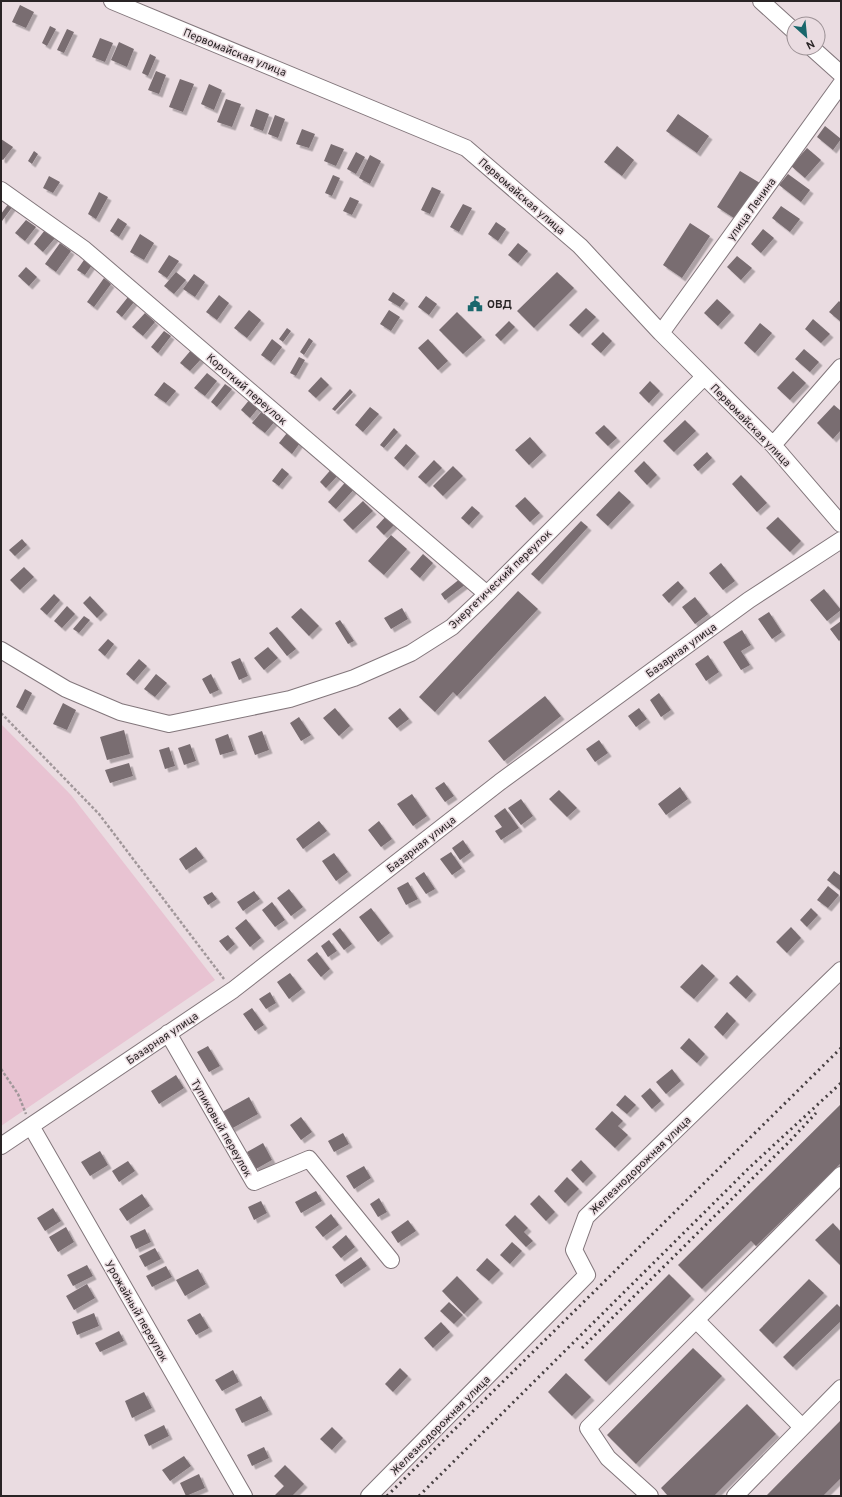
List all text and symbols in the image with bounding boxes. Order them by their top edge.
north arrow [786,16,826,56]
street label: Первомайская улица [181,26,288,80]
text: N [803,36,817,52]
street label: Первомайская улица [475,155,568,238]
street label: улица Ленина [724,175,779,244]
public building icon: ОВД [466,295,484,313]
place label: ОВД [487,298,513,312]
street label: Короткий переулок [203,351,289,429]
street label: Первомайская улица [707,381,794,470]
street label: Энергетический переулок [446,527,555,633]
street label: Базарная улица [643,620,720,681]
street label: Базарная улица [384,813,459,876]
street label: Базарная улица [124,1009,201,1068]
street label: Тупиковый переулок [187,1077,255,1180]
street label: Железнодорожная улица [587,1113,694,1218]
street label: Урожайный переулок [101,1258,171,1365]
street label: Железнодорожная улица [388,1373,494,1479]

